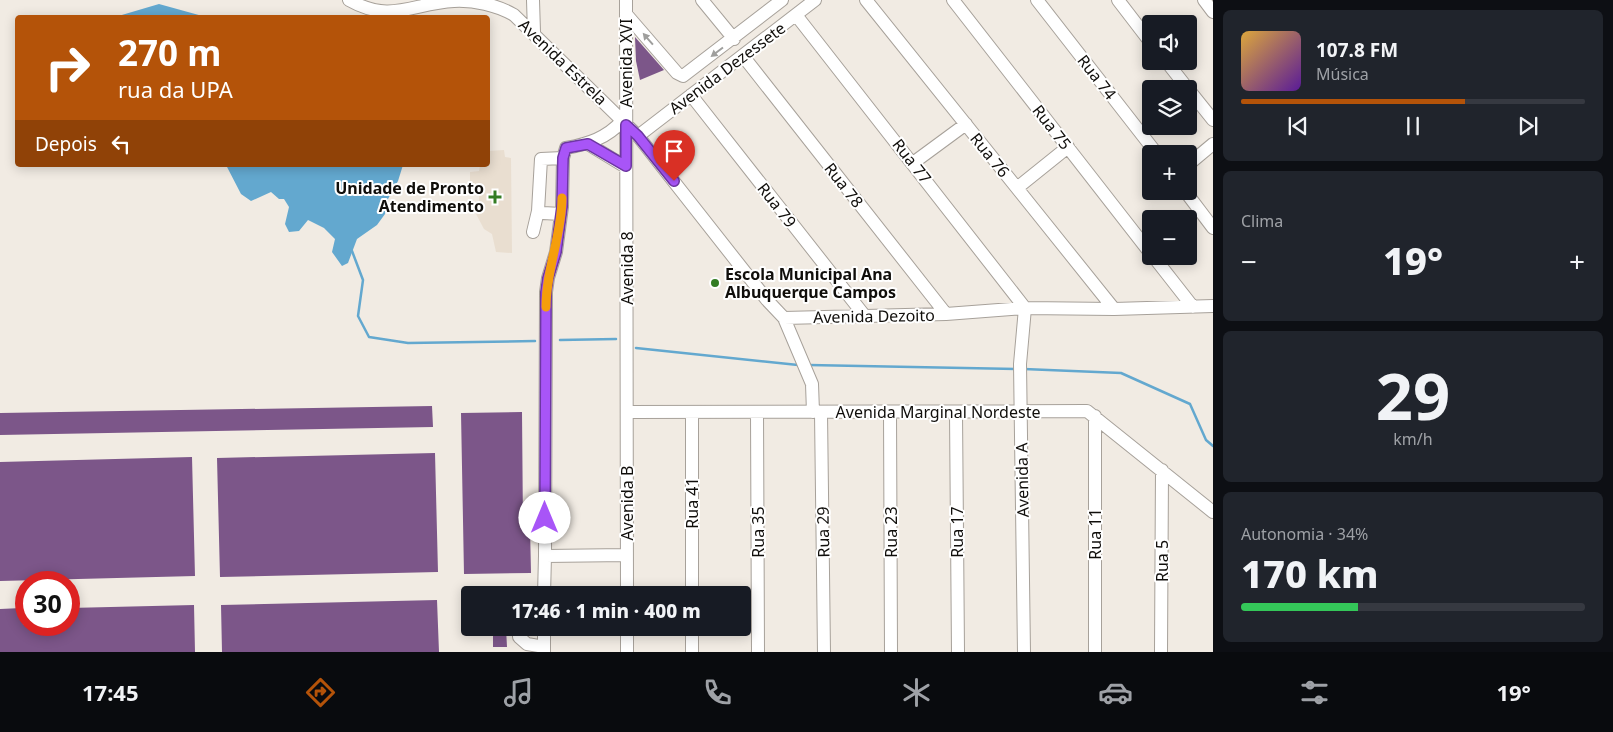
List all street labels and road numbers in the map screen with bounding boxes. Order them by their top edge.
street label: Avenida Estrela [514,14,612,110]
street label: Avenida Dezessete [664,17,790,119]
street label: Avenida XVI [615,19,637,107]
street label: Rua 74 [1073,50,1121,104]
street label: Rua 75 [1028,100,1076,154]
street label: Rua 76 [965,128,1015,182]
street label: Rua 77 [888,134,936,188]
street label: Rua 78 [820,158,868,212]
street label: Rua 79 [753,178,801,232]
street label: Avenida 8 [616,231,638,305]
street label: Avenida Dezoito [813,304,935,328]
street label: Avenida Marginal Nordeste [836,401,1040,423]
street label: Avenida A [1010,442,1034,517]
street label: Avenida B [616,466,638,540]
street label: Rua 41 [681,477,703,529]
street label: Rua 35 [747,506,769,558]
street label: Rua 29 [812,506,834,558]
street label: Rua 23 [880,506,902,558]
street label: Rua 17 [946,506,968,558]
street label: Rua 11 [1084,508,1106,560]
street label: Rua 5 [1151,540,1173,582]

